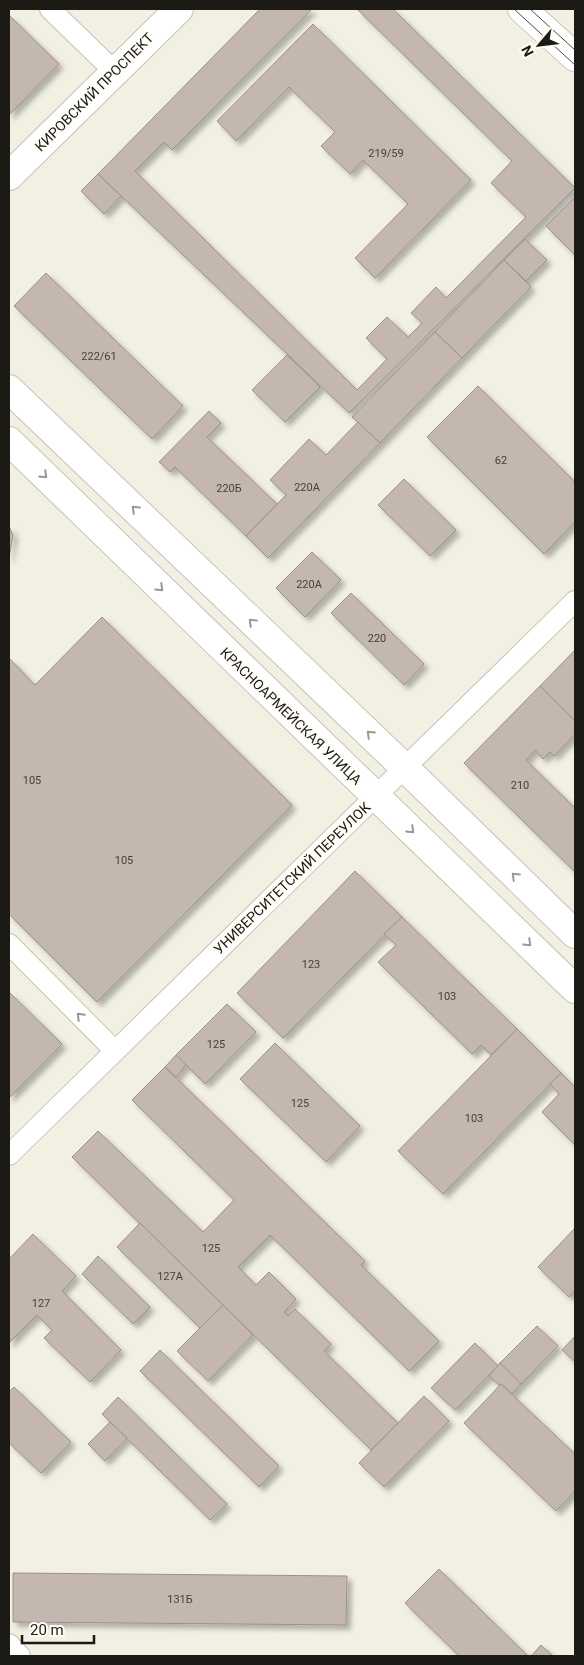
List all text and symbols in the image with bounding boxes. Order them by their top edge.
north arrow [514,20,564,70]
street label: КИРОВСКИЙ ПРОСПЕКТ [32,29,157,154]
text: N [518,43,537,59]
house number: 219/59 [368,147,404,160]
house number: 222/61 [81,350,117,363]
house number: 62 [495,454,507,467]
one-way arrow [38,469,47,478]
house number: 220А [294,481,321,494]
house number: 220Б [216,482,242,495]
one-way arrow [132,506,141,515]
house number: 220А [296,578,323,591]
one-way arrow [155,582,164,591]
one-way arrow [249,619,258,628]
house number: 220 [368,632,386,645]
street label: КРАСНОАРМЕЙСКАЯ УЛИЦА [217,644,365,788]
one-way arrow [366,731,375,740]
house number: 105 [23,774,41,787]
house number: 210 [511,779,529,792]
street label: УНИВЕРСИТЕТСКИЙ ПЕРЕУЛОК [211,799,373,957]
one-way arrow [405,824,414,833]
house number: 105 [115,854,133,867]
one-way arrow [512,873,521,882]
one-way arrow [522,937,531,946]
house number: 123 [302,958,320,971]
house number: 103 [438,990,456,1003]
one-way arrow [77,1012,86,1021]
house number: 125 [207,1038,225,1051]
house number: 125 [291,1097,309,1110]
house number: 103 [465,1112,483,1125]
house number: 125 [202,1242,220,1255]
house number: 127А [157,1270,184,1283]
house number: 127 [32,1297,50,1310]
house number: 131Б [167,1593,193,1606]
scale bar [22,1612,95,1644]
text: 20 m [30,1621,64,1639]

